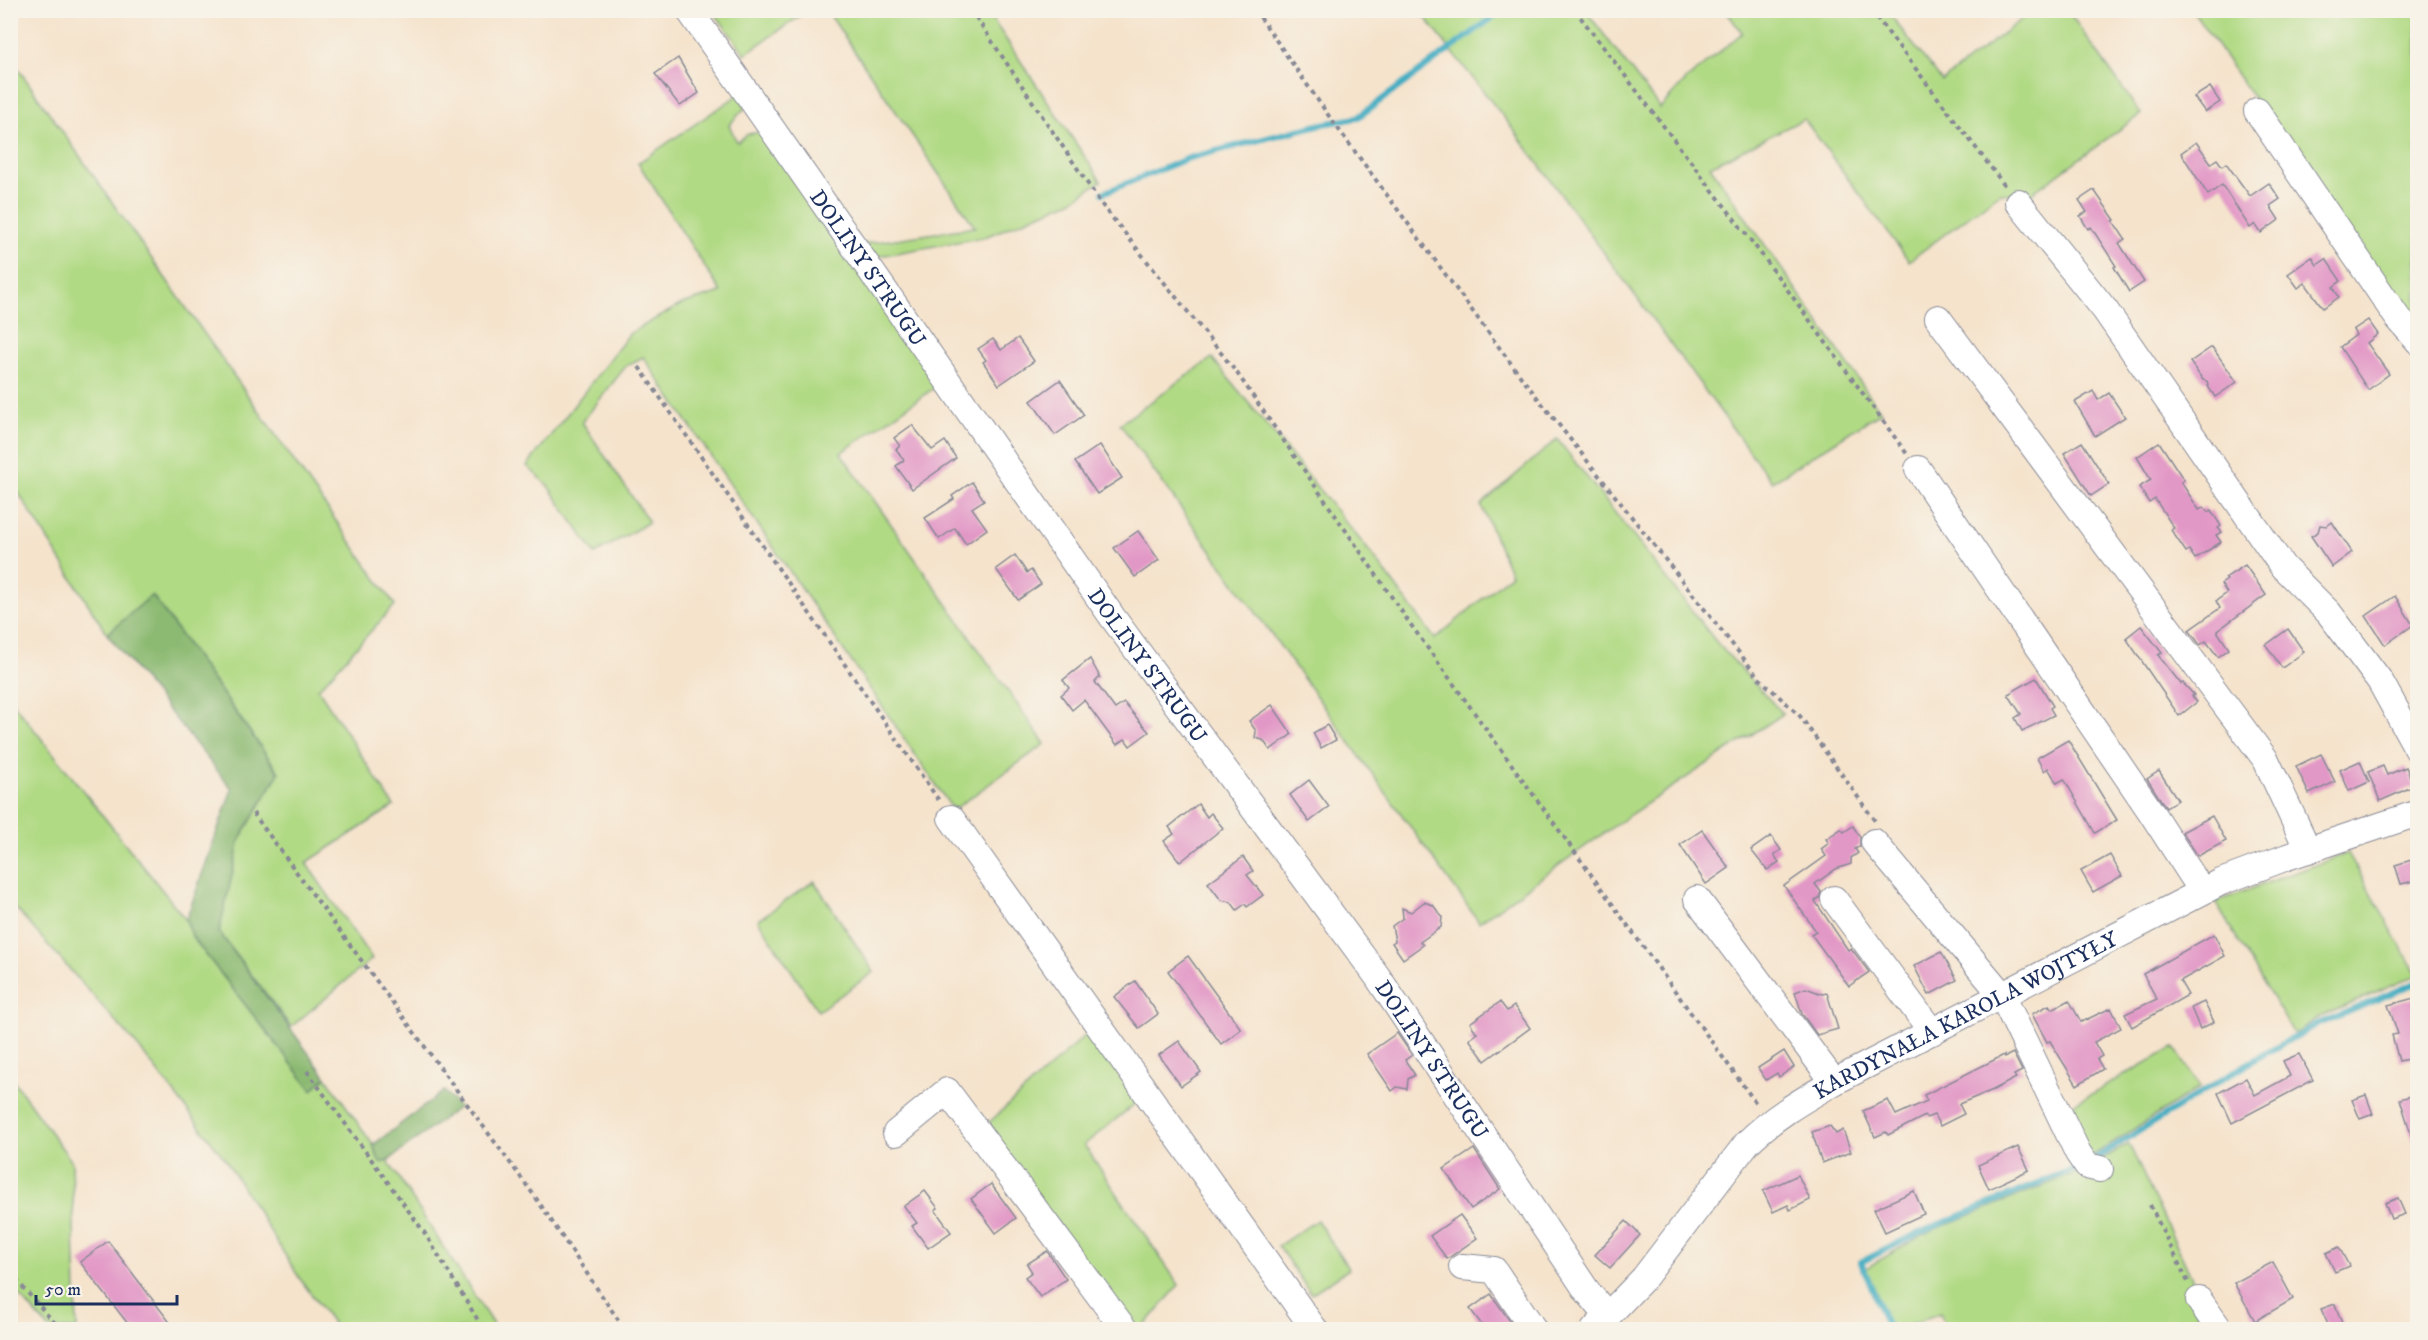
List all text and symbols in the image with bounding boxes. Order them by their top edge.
street label: DOLINY STRUGU [803,185,931,352]
street label: DOLINY STRUGU [1081,583,1213,749]
street label: KARDYNAŁA KAROLA WOJTYŁY [1809,925,2123,1106]
street label: DOLINY STRUGU [1369,975,1494,1145]
scale bar [36,1268,177,1306]
text: 50 m [45,1279,81,1301]

